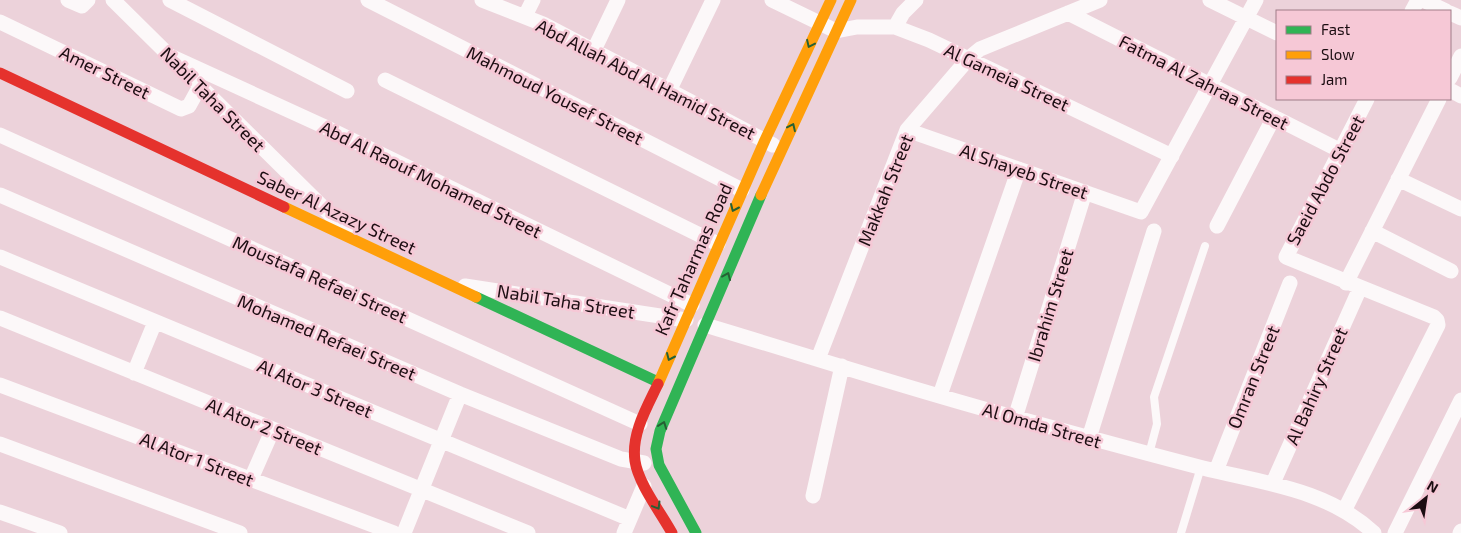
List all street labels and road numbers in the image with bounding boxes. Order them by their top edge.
street label: Abd Allah Abd Al Hamid Street [533,14,759,144]
street label: Fatma Al Zahraa Street [1116,30,1292,134]
street label: Al Gameia Street [941,38,1073,116]
street label: Amer Street [56,41,154,103]
street label: Mahmoud Yousef Street [463,41,647,149]
street label: Nabil Taha Street [156,42,270,156]
street label: Saeid Abdo Street [1281,111,1369,249]
street label: Abd Al Raouf Mohamed Street [317,116,545,242]
street label: Makkah Street [853,131,917,249]
street label: Al Shayeb Street [957,139,1091,203]
street label: Saber Al Azazy Street [254,166,420,258]
street label: Kafr Taharmas Road [650,179,736,339]
street label: Moustafa Refaei Street [229,231,411,327]
street label: Ibrahim Street [1022,246,1078,364]
street label: Nabil Taha Street [496,279,636,323]
street label: Mohamed Refaei Street [234,289,420,385]
street label: Omran Street [1222,322,1284,432]
street label: Al Bahiry Street [1280,324,1352,448]
street label: Al Ator 3 Street [254,354,376,422]
street label: Al Ator 2 Street [203,393,325,459]
street label: Al Omda Street [980,398,1104,452]
street label: Al Ator 1 Street [137,427,257,491]

